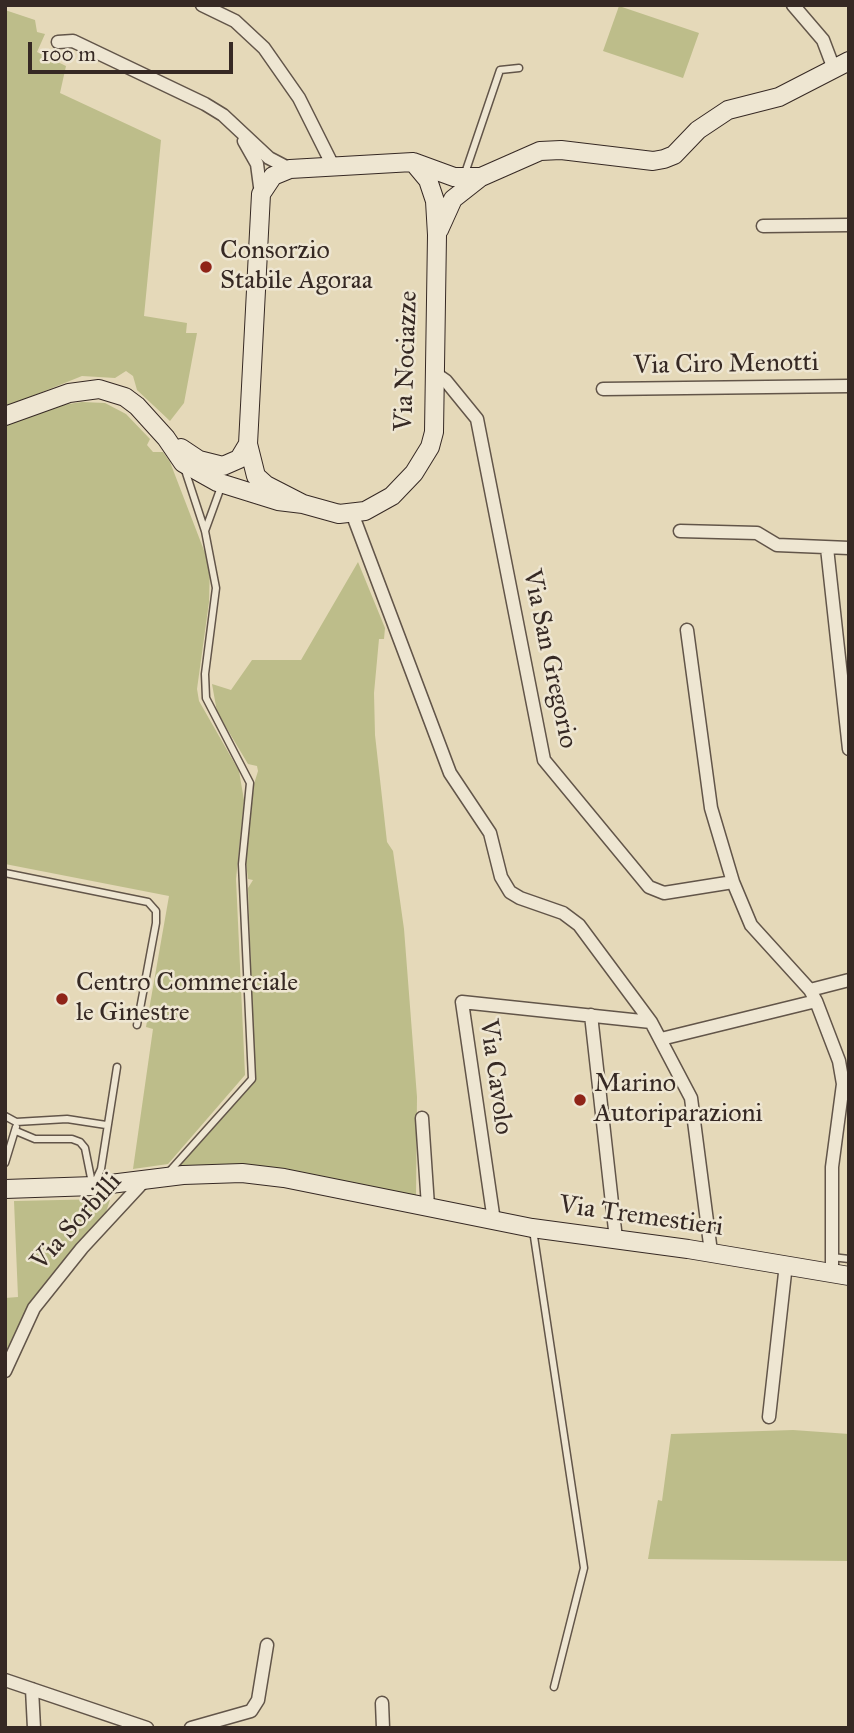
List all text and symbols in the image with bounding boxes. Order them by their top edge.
scale bar [32,28,236,72]
text: 100 m [41,41,96,67]
place label: Consorzio Stabile Agoraa [220,236,373,298]
marker: Consorzio Stabile Agoraa [198,259,214,275]
street label: Via Nociazze [389,290,425,432]
street label: Via Ciro Menotti [633,348,819,382]
street label: Via San Gregorio [515,567,583,751]
place label: Centro Commerciale le Ginestre [76,968,298,1030]
marker: Centro Commerciale le Ginestre [54,991,70,1007]
street label: Via Cavolo [471,1017,519,1137]
place label: Marino Autoriparazioni [594,1069,763,1130]
marker: Marino Autoriparazioni [572,1092,588,1108]
street label: Via Sorbilli [25,1167,129,1277]
street label: Via Tremestieri [557,1190,725,1244]

